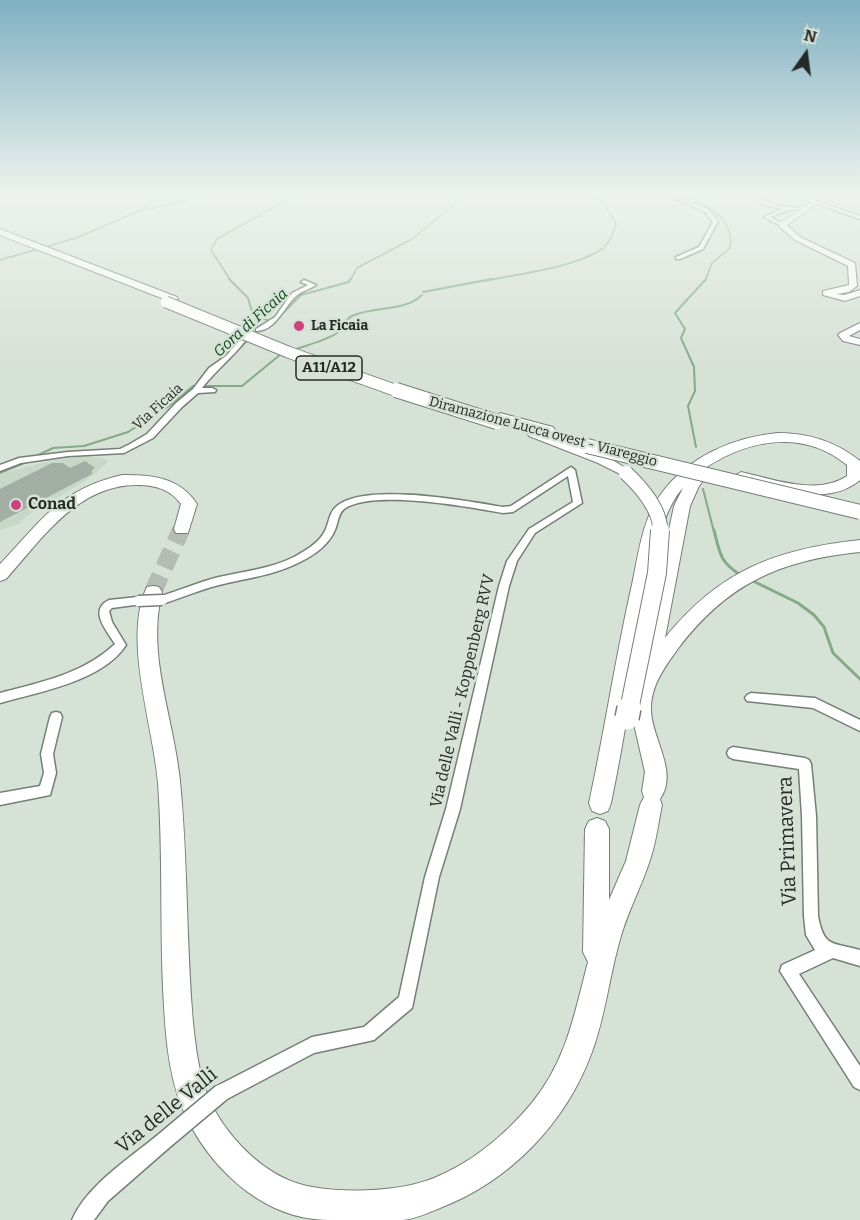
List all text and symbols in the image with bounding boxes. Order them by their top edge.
north arrow [776,24,836,84]
text: N [802,25,819,47]
water label: Gora di Ficaia [210,285,292,361]
place label: La Ficaia [311,318,368,334]
marker: La Ficaia [292,319,306,333]
road number: A11/A12 [296,356,362,380]
street label: Via Ficaia [130,380,186,434]
street label: Diramazione Lucca ovest - Viareggio [427,393,659,471]
place label: Conad [28,495,76,515]
marker: Conad [9,498,23,512]
street label: Via delle Valli - Koppenberg RVV [427,572,499,810]
street label: Via Primavera [774,776,802,906]
street label: Via delle Valli [111,1063,223,1159]

